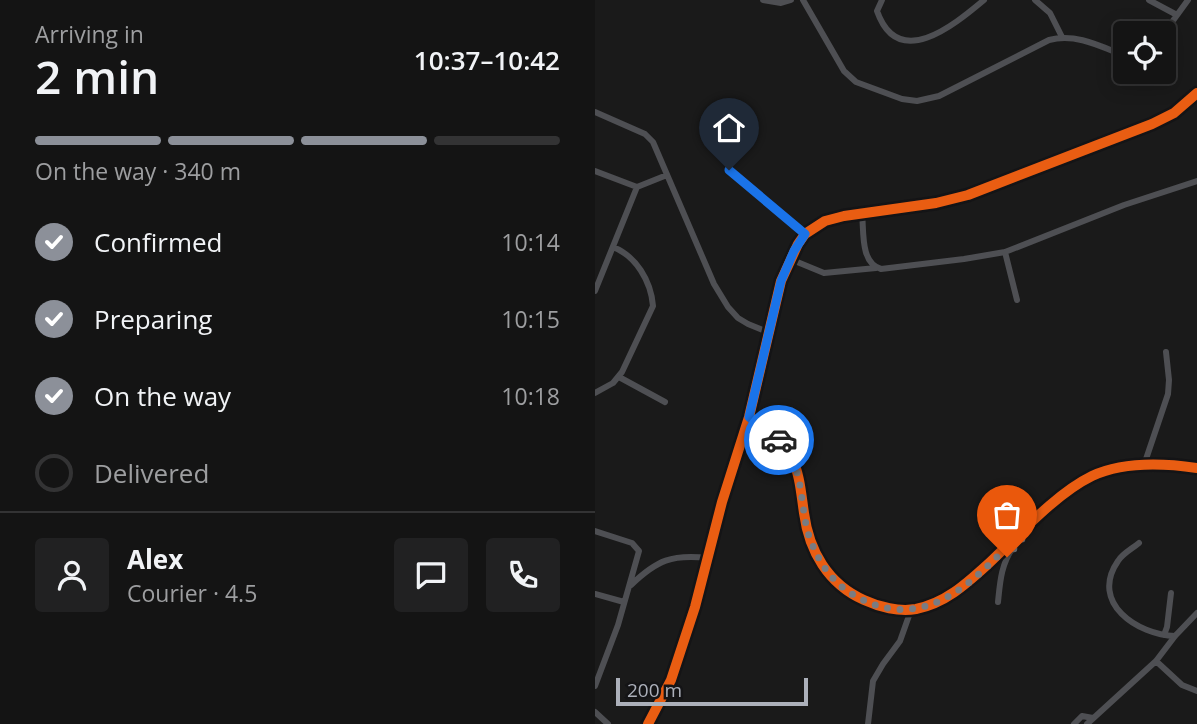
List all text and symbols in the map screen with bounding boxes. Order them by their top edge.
text: Arriving in [35,18,144,50]
map controls [1113,21,1176,84]
button: locate [1113,21,1176,84]
text: 10:37–10:42 [414,42,560,78]
text: 2 min [35,45,159,107]
pin [699,98,759,170]
icon: home [710,109,748,147]
text: On the way · 340 m [35,155,241,187]
icon: check [35,223,73,261]
text: Confirmed [94,224,222,260]
text: 10:14 [501,226,560,258]
icon: check [35,300,73,338]
text: Preparing [94,301,212,337]
text: 10:15 [501,303,560,335]
icon: check [35,377,73,415]
text: On the way [94,378,231,414]
text: 10:18 [501,380,560,412]
courier [744,405,814,475]
icon: car [760,421,798,459]
text: Delivered [94,455,209,491]
pin [977,485,1037,557]
icon: bag [988,496,1026,534]
button: person [35,538,109,612]
button: chat [394,538,468,612]
button: phone [486,538,560,612]
text: Alex [127,541,183,577]
text: Courier · 4.5 [127,577,257,609]
scale bar [616,675,809,707]
text: 200 m [627,677,682,703]

